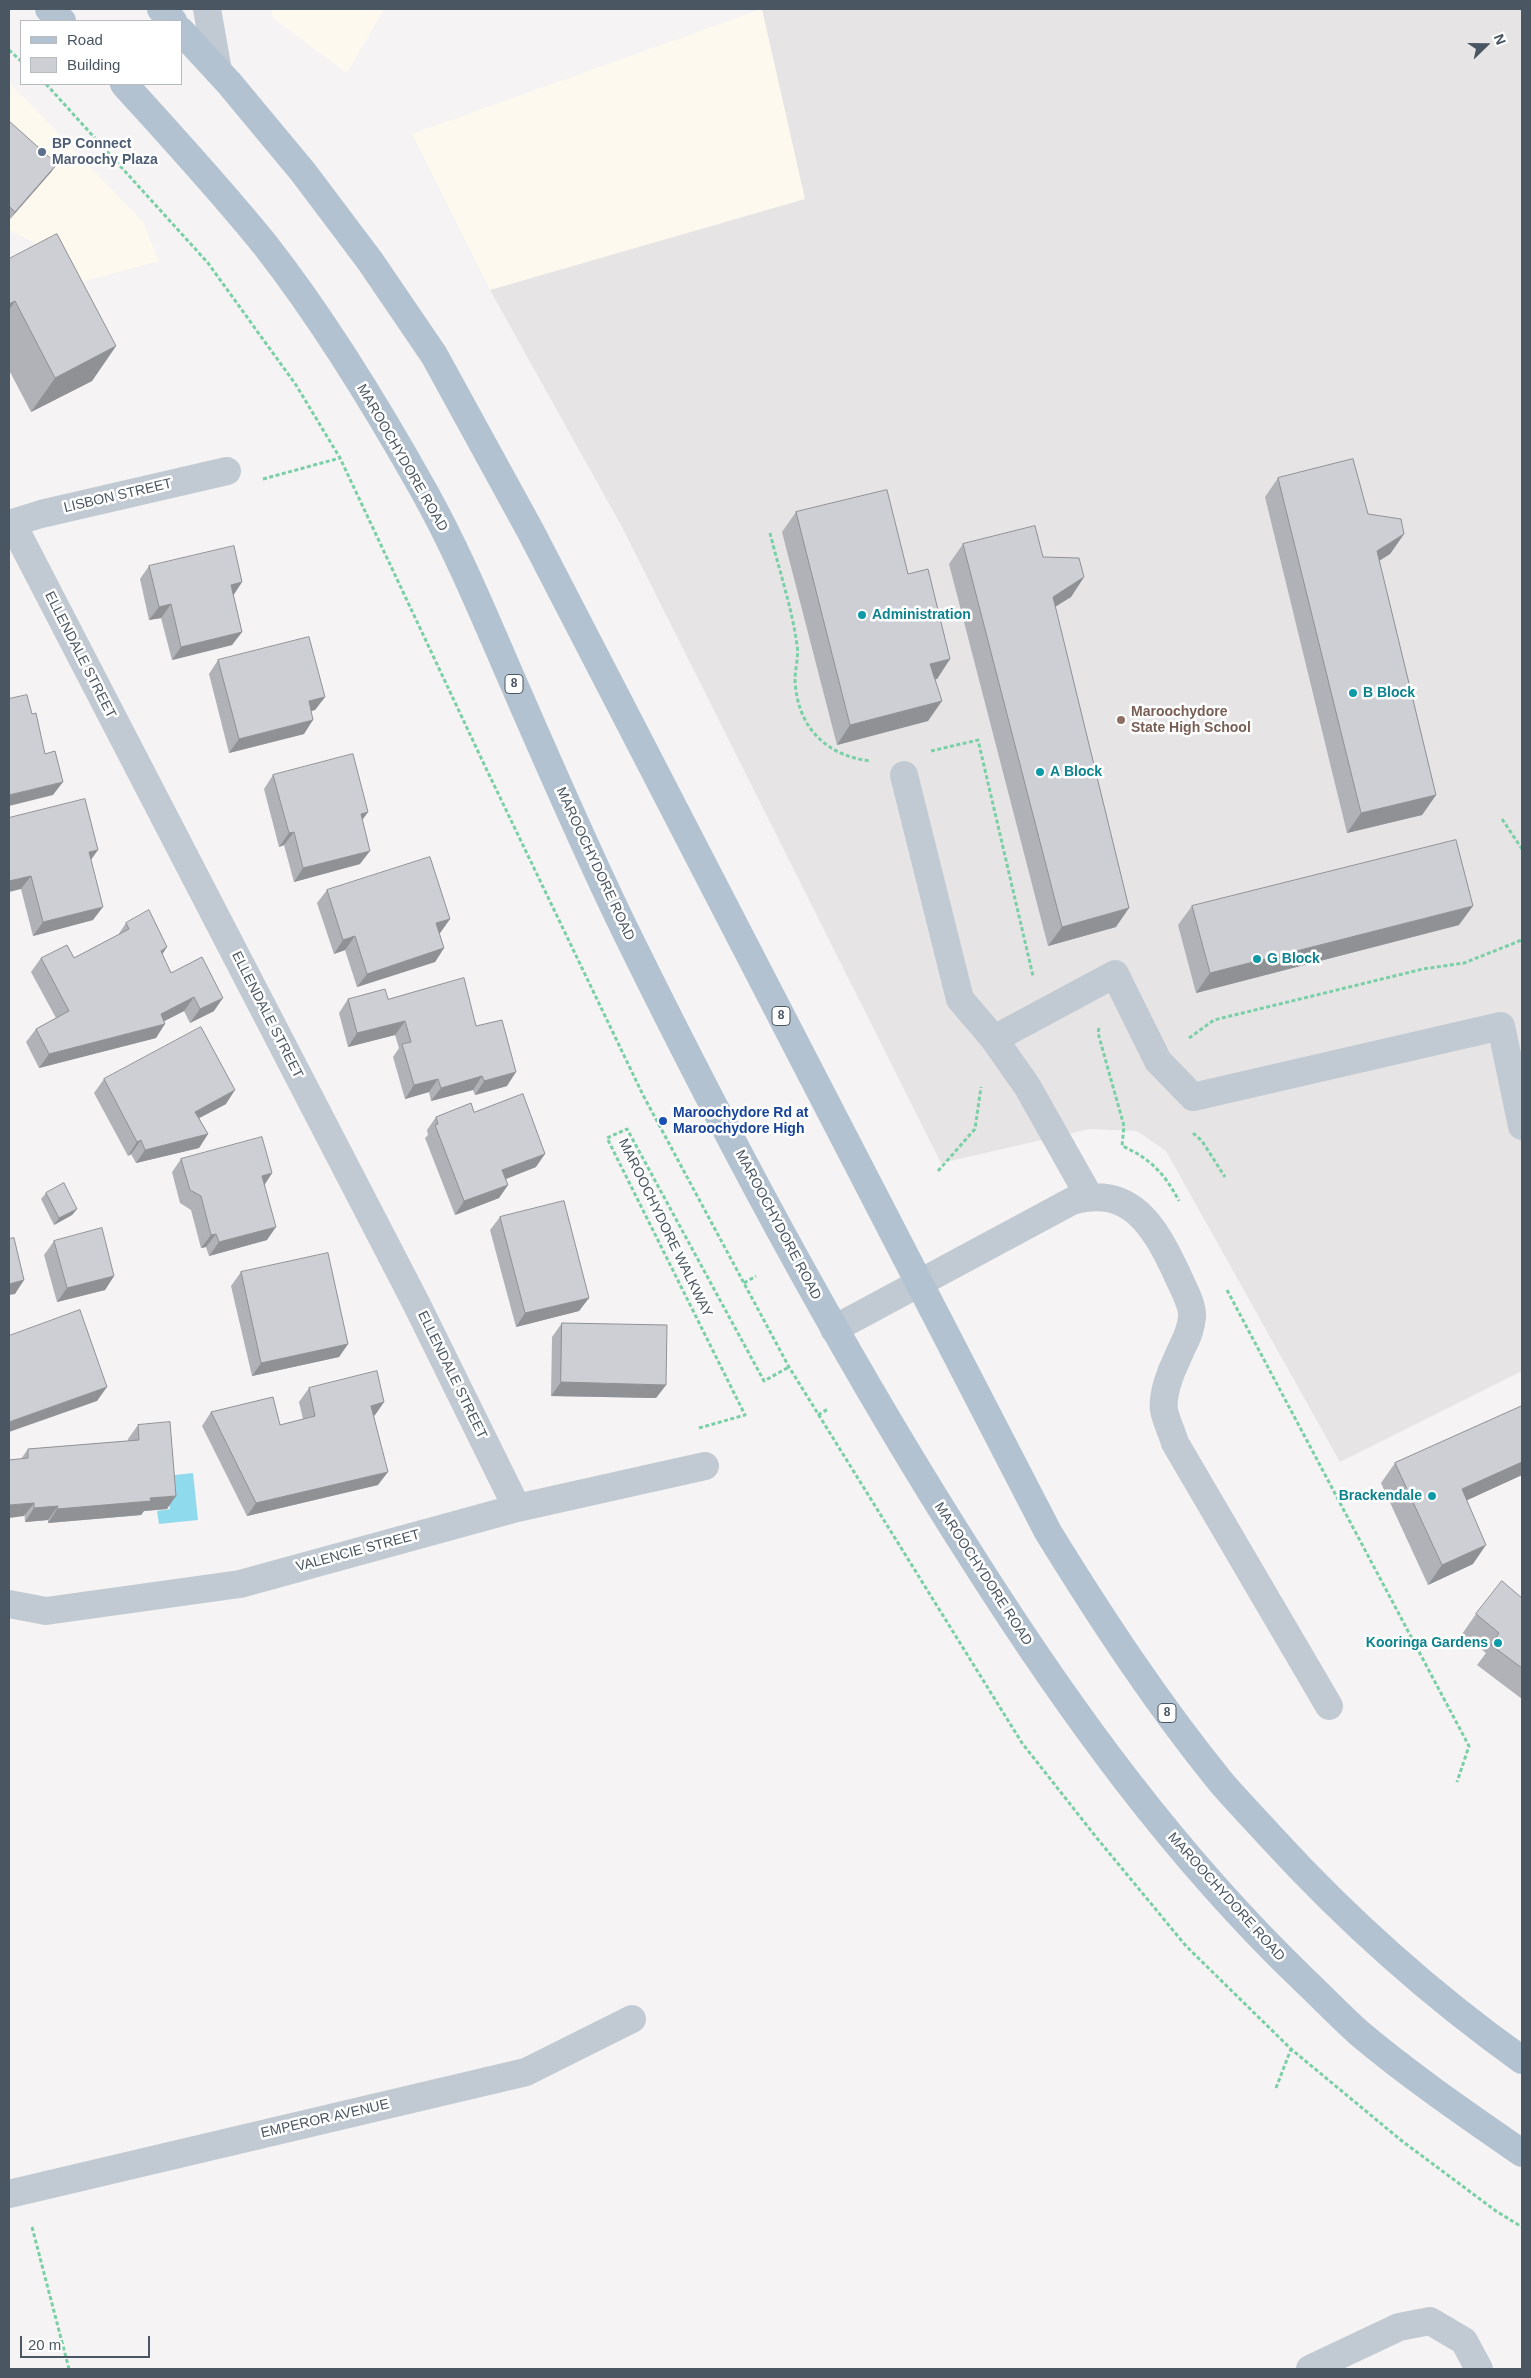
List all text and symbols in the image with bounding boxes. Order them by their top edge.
legend [20,20,182,85]
north arrow [1461,20,1511,70]
text: Road [67,31,103,48]
text: N [1491,32,1509,47]
text: Building [67,56,120,73]
place label: BP Connect Maroochy Plaza [52,136,158,168]
marker: BP Connect Maroochy Plaza [36,146,48,158]
street label: MAROOCHYDORE ROAD [353,381,451,535]
street label: LISBON STREET [62,475,174,517]
street label: ELLENDALE STREET [41,589,119,721]
place label: Administration [872,607,971,623]
marker: Administration [856,609,868,621]
road number: 8 [505,674,523,694]
place label: B Block [1363,685,1415,701]
marker: B Block [1347,687,1359,699]
place label: Maroochydore State High School [1131,704,1251,736]
marker: Maroochydore State High School [1115,714,1127,726]
place label: A Block [1050,764,1102,780]
marker: A Block [1034,766,1046,778]
street label: MAROOCHYDORE ROAD [552,785,638,943]
street label: ELLENDALE STREET [228,949,306,1081]
place label: G Block [1267,951,1320,967]
marker: G Block [1251,953,1263,965]
road number: 8 [772,1006,790,1026]
place label: Maroochydore Rd at Maroochydore High [673,1105,808,1138]
marker: Maroochydore Rd at Maroochydore High [657,1115,669,1127]
street label: MAROOCHYDORE WALKWAY [614,1136,716,1320]
street label: MAROOCHYDORE ROAD [731,1147,825,1303]
street label: ELLENDALE STREET [414,1308,490,1442]
place label: Brackendale [1339,1488,1422,1504]
marker: Brackendale [1426,1490,1438,1502]
street label: MAROOCHYDORE ROAD [930,1499,1036,1649]
street label: VALENCIE STREET [294,1526,422,1576]
place label: Kooringa Gardens [1366,1635,1488,1651]
marker: Kooringa Gardens [1492,1637,1504,1649]
road number: 8 [1158,1704,1176,1722]
street label: MAROOCHYDORE ROAD [1164,1829,1288,1965]
street label: EMPEROR AVENUE [259,2096,391,2142]
scale bar [22,2326,152,2358]
text: 20 m [28,2336,61,2353]

